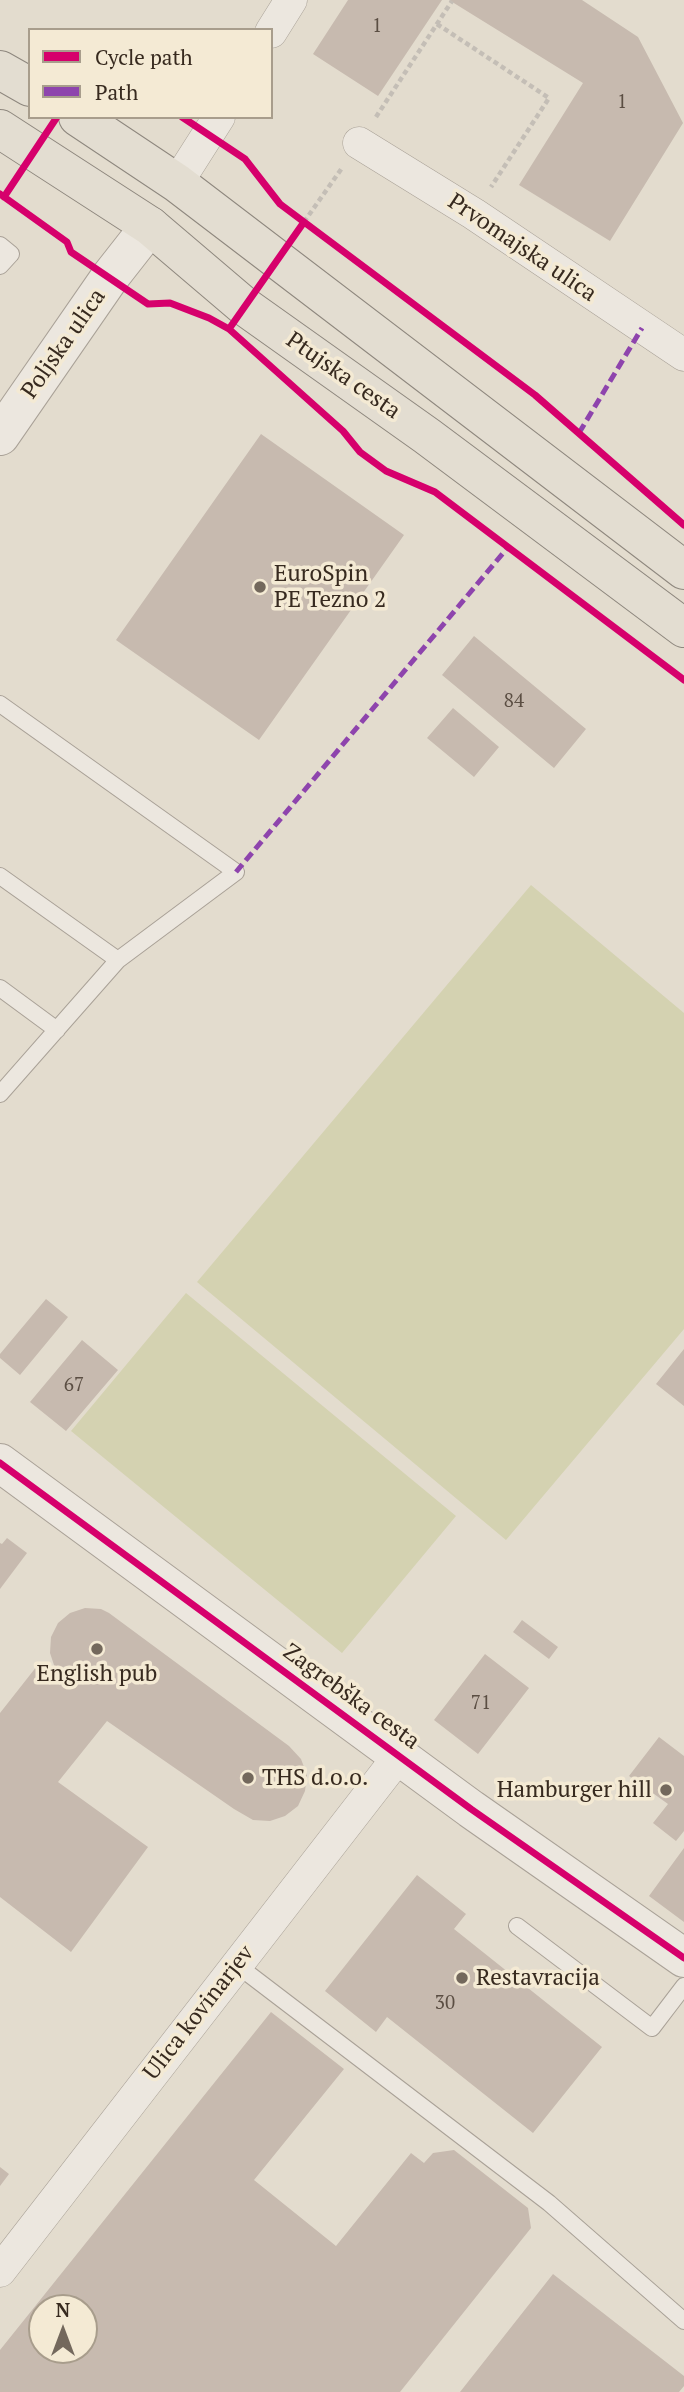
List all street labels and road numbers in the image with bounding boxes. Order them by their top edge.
street label: Prvomajska ulica [442,188,602,308]
street label: Poljska ulica [16,284,112,404]
street label: Ptujska cesta [281,327,405,425]
street label: Zagrebška cesta [277,1638,425,1756]
street label: Ulica kovinarjev [138,1940,260,2086]

